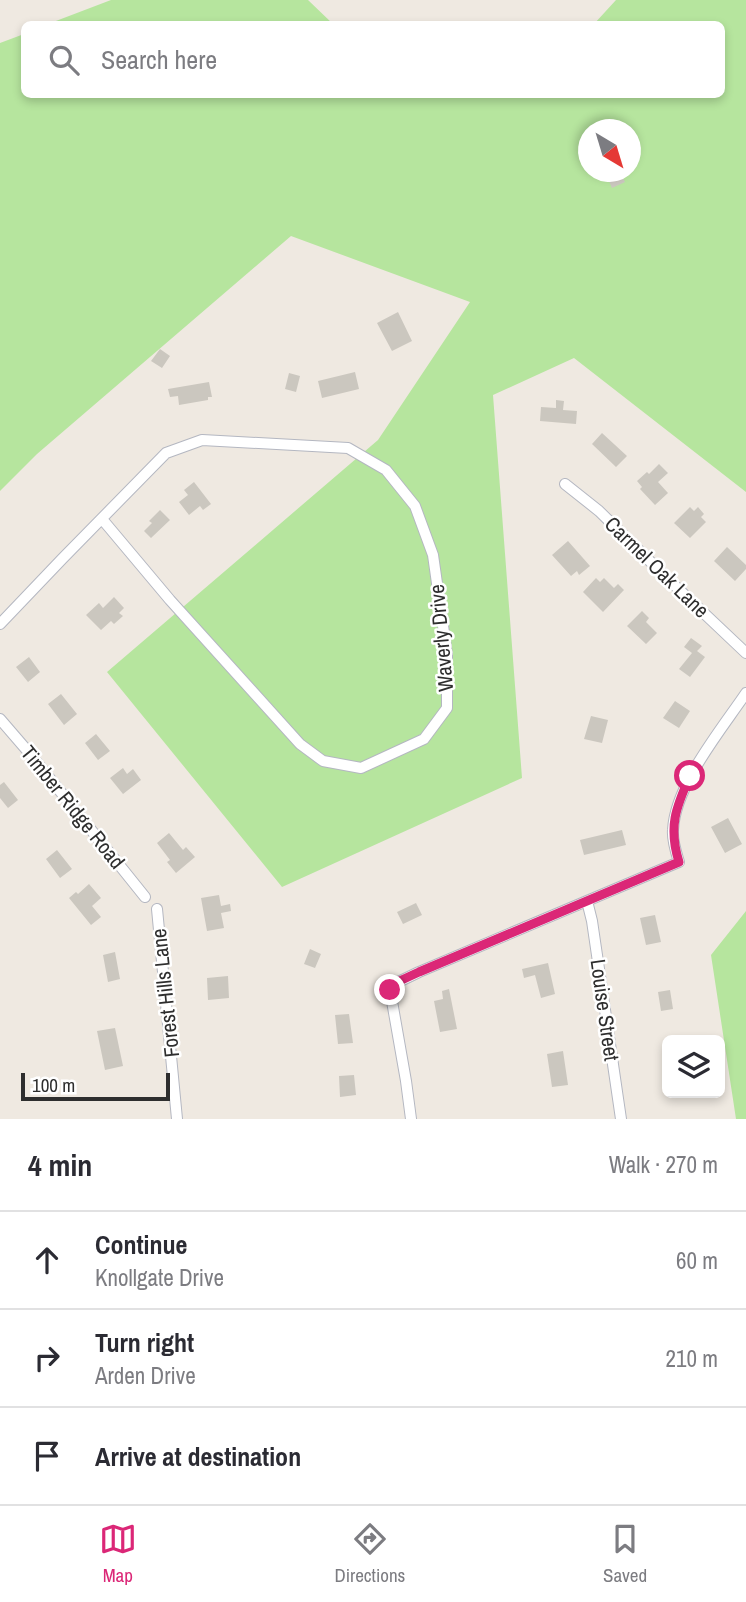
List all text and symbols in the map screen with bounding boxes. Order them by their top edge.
search box [21,21,725,98]
icon: search [45,41,83,79]
text: Search here [101,42,217,77]
north arrow [578,119,641,182]
street label: Carmel Oak Lane [598,510,716,624]
street label: Waverly Drive [422,583,460,693]
street label: Timber Ridge Road [14,739,132,875]
route start [674,760,705,791]
street label: Forest Hills Lane [144,927,186,1059]
street label: Louise Street [584,957,627,1063]
route end [374,974,405,1005]
map controls [662,1035,725,1098]
button: layers [662,1035,725,1098]
scale bar [21,1070,170,1102]
text: 100 m [32,1072,75,1098]
text: 4 min [28,1145,92,1185]
text: Walk · 270 m [609,1149,718,1180]
text: Continue [95,1227,187,1262]
icon: ahead [28,1241,66,1279]
text: 60 m [676,1245,718,1276]
text: Knollgate Drive [95,1262,224,1293]
text: Turn right [95,1325,194,1360]
icon: right [28,1339,66,1377]
text: 210 m [666,1343,718,1374]
text: Arden Drive [95,1360,196,1391]
icon: arrive [28,1437,66,1475]
text: Arrive at destination [95,1439,301,1474]
tab: Map [99,1520,137,1588]
tab: Directions [334,1520,405,1588]
tab: Saved [603,1520,647,1588]

